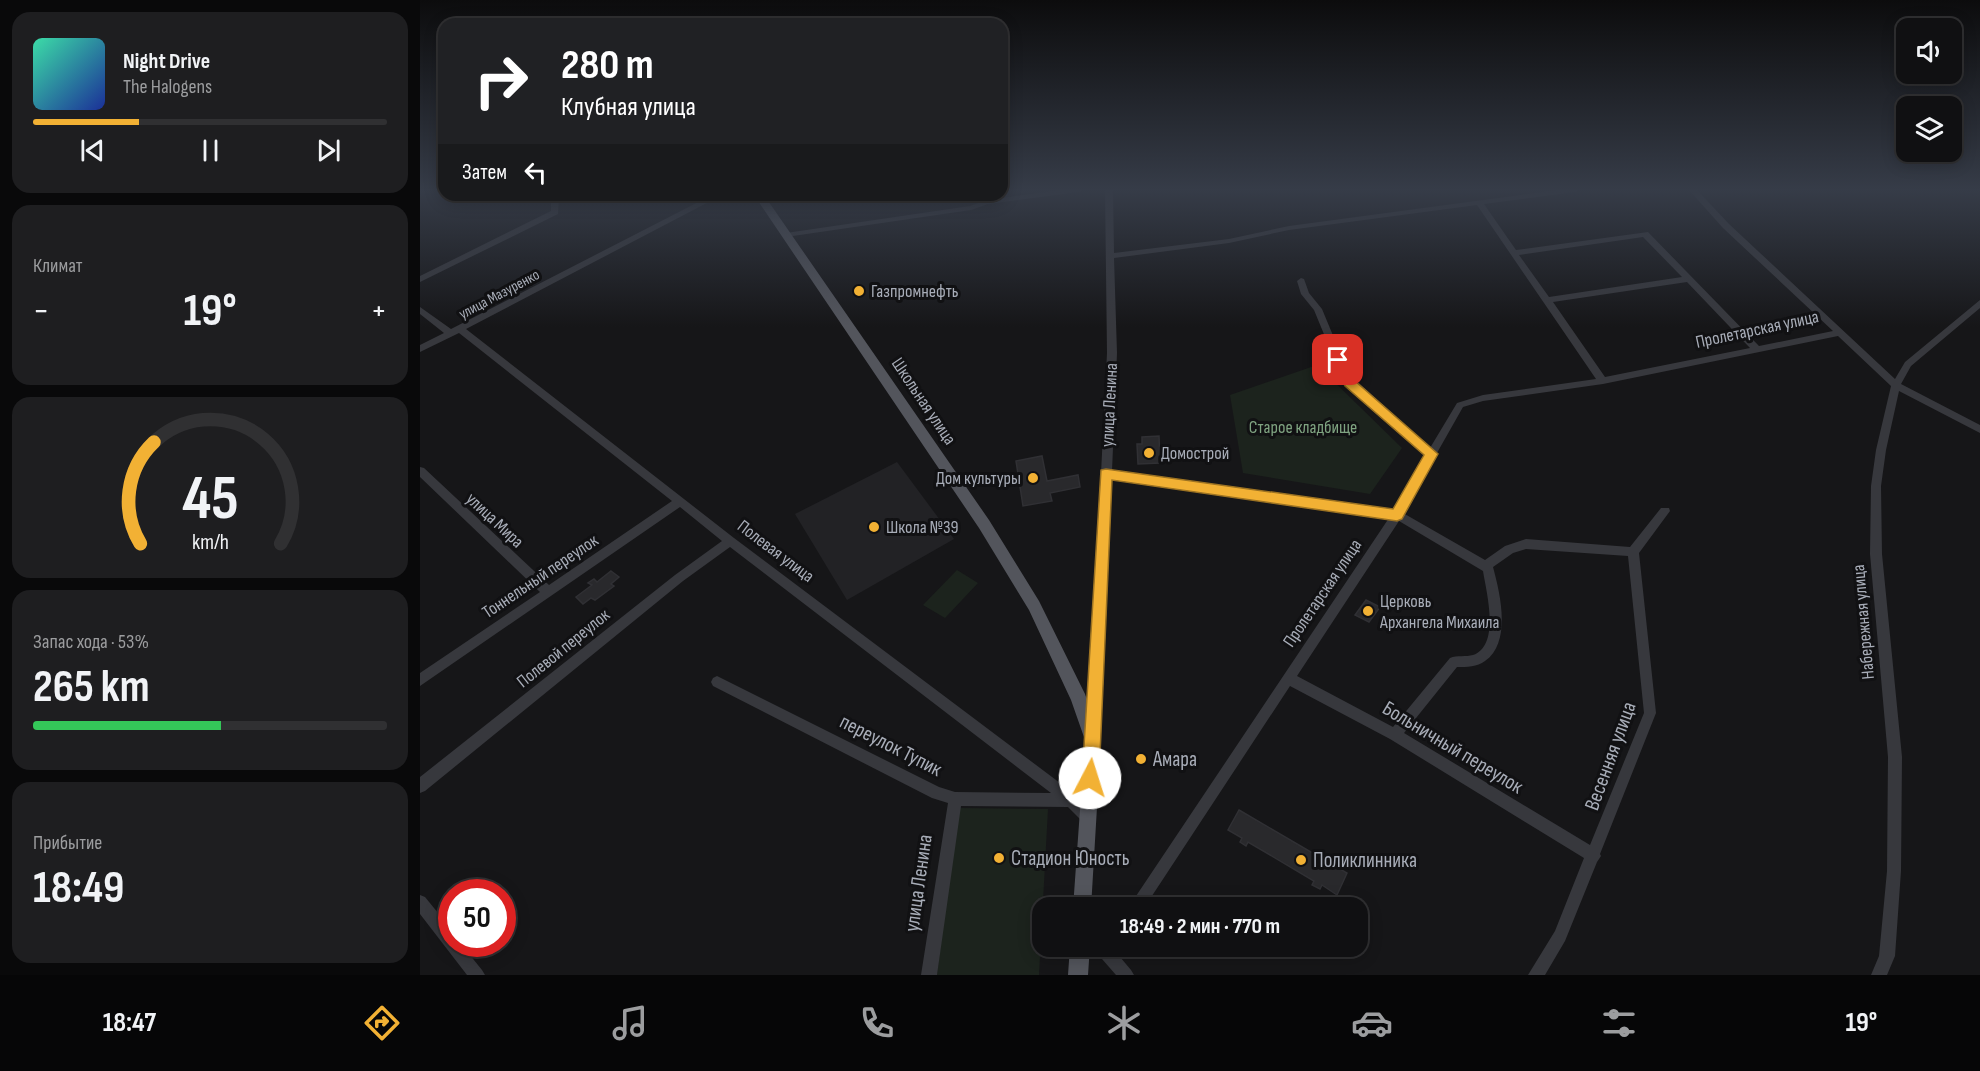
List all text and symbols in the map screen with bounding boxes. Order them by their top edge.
map controls [1896,18,1962,162]
button: sound [1896,18,1962,84]
text: 280 m [561,40,654,91]
icon: right [462,42,540,120]
text: Night Drive [123,48,210,75]
text: The Halogens [123,75,212,99]
text: Клубная улица [561,91,696,123]
button: layers [1896,96,1962,162]
icon: previous [76,134,109,167]
icon: pause [194,134,227,167]
icon: next [312,134,345,167]
icon: left [519,156,552,189]
text: Затем [462,159,507,186]
text: Климат [33,254,83,278]
street label: улица Мазуренко [456,265,543,324]
place label: Газпромнефть [871,281,959,302]
text: 19° [183,284,237,339]
marker: Газпромнефть [852,284,866,298]
text: − [33,291,49,331]
text: + [371,291,387,331]
street label: Пролетарская улица [1694,306,1821,353]
pin [1312,334,1363,385]
icon: arrive [1321,343,1354,376]
street label: Школьная улица [887,354,960,449]
street label: улица Ленина [1097,362,1122,448]
park label: Старое кладбище [1249,417,1357,438]
place label: Домострой [1161,443,1229,464]
marker: Домострой [1142,446,1156,460]
text: 45 [182,463,238,538]
place label: Дом культуры [936,468,1021,489]
marker: Дом культуры [1026,471,1040,485]
street label: улица Мира [461,488,528,552]
street label: Полевая улица [733,516,818,587]
place label: Школа №39 [886,517,958,538]
marker: Школа №39 [867,520,881,534]
street label: Тоннельный переулок [478,530,602,623]
text: km/h [191,531,229,556]
street label: Пролетарская улица [1279,535,1366,651]
street label: Набережная улица [1848,564,1879,680]
place label: Церковь Архангела Михаила [1379,591,1500,633]
marker: Церковь Архангела Михаила [1361,604,1375,618]
street label: Полевой переулок [513,605,614,692]
text: Запас хода · 53% [33,630,149,654]
text: 265 km [33,660,150,715]
street label: Больничный переулок [1378,696,1528,799]
street label: Весенняя улица [1579,699,1642,814]
street label: переулок Тупик [836,709,946,782]
position arrow [1058,746,1122,810]
place label: Амара [1152,747,1197,772]
marker: Амара [1134,752,1148,766]
text: Прибытие [33,831,102,855]
street label: улица Ленина [899,833,938,933]
place label: Стадион Юность [1011,846,1130,871]
place label: Поликлинника [1313,848,1417,873]
marker: Стадион Юность [992,851,1006,865]
marker: Поликлинника [1294,853,1308,867]
text: 18:49 [33,861,124,916]
speed limit sign: 50 [438,879,516,957]
text: 18:49 · 2 мин · 770 m [1120,913,1280,940]
icon: directions [361,1002,403,1044]
icon: music [609,1002,651,1044]
icon: phone [856,1002,898,1044]
icon: climate [1103,1002,1145,1044]
icon: car [1351,1002,1393,1044]
icon: filters [1598,1002,1640,1044]
text: 18:47 [103,1007,156,1039]
text: 19° [1845,1007,1877,1039]

